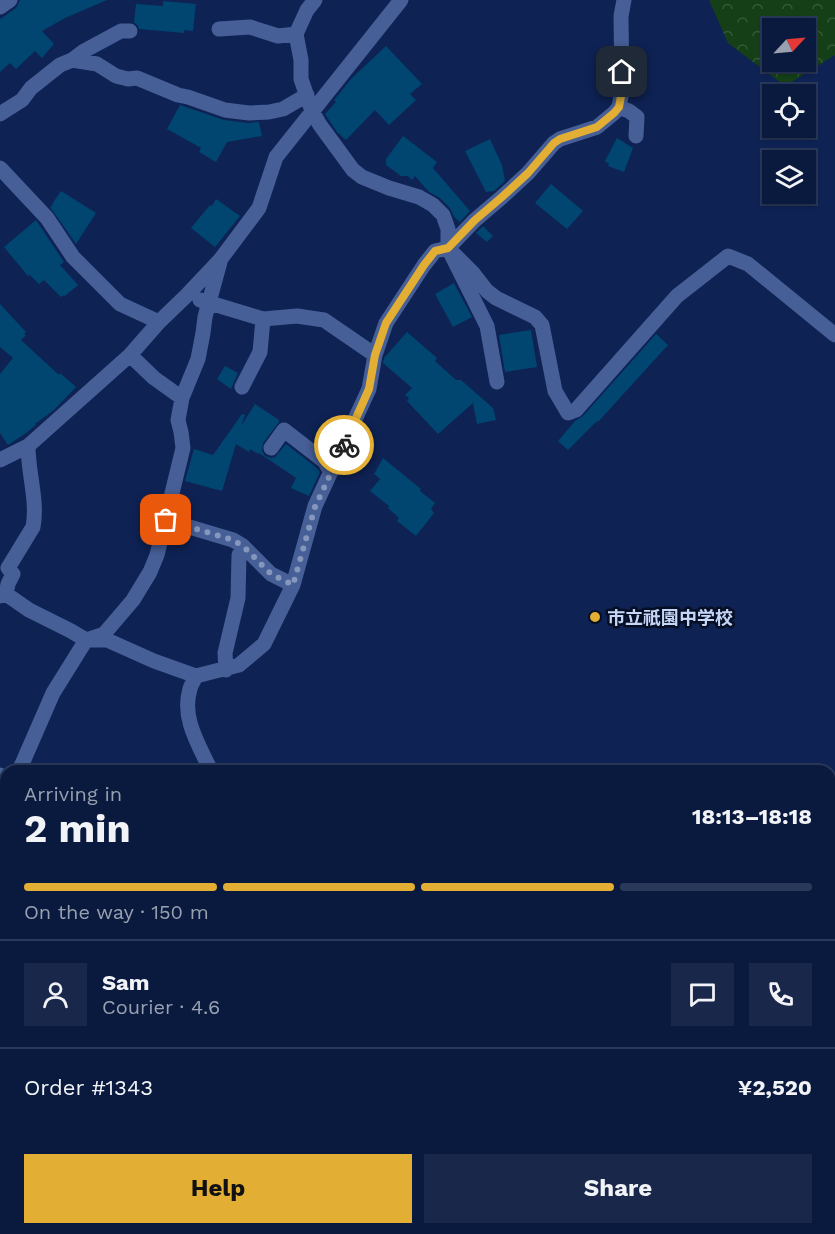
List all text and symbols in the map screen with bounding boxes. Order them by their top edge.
north arrow [762,18,816,72]
map controls [762,18,816,204]
pin [596,46,647,97]
icon: home [605,55,638,88]
button: locate [762,84,816,138]
button: layers [762,150,816,204]
courier [314,415,374,475]
icon: bike [328,429,361,462]
pin [140,494,191,545]
icon: bag [149,503,182,536]
place label: 市立祇園中学校 [607,607,733,628]
marker: 市立祇園中学校 [588,610,602,624]
text: Arriving in [24,782,122,806]
text: 18:13–18:18 [692,804,812,829]
text: 2 min [24,806,131,851]
text: On the way · 150 m [24,900,209,924]
button: person [24,963,87,1026]
button: chat [671,963,734,1026]
button: phone [749,963,812,1026]
text: Sam [102,970,150,995]
text: Courier · 4.6 [102,995,220,1019]
text: Order #1343 [24,1075,153,1100]
text: ¥2,520 [738,1075,812,1100]
button: Help [24,1154,412,1223]
button: Share [424,1154,812,1223]

